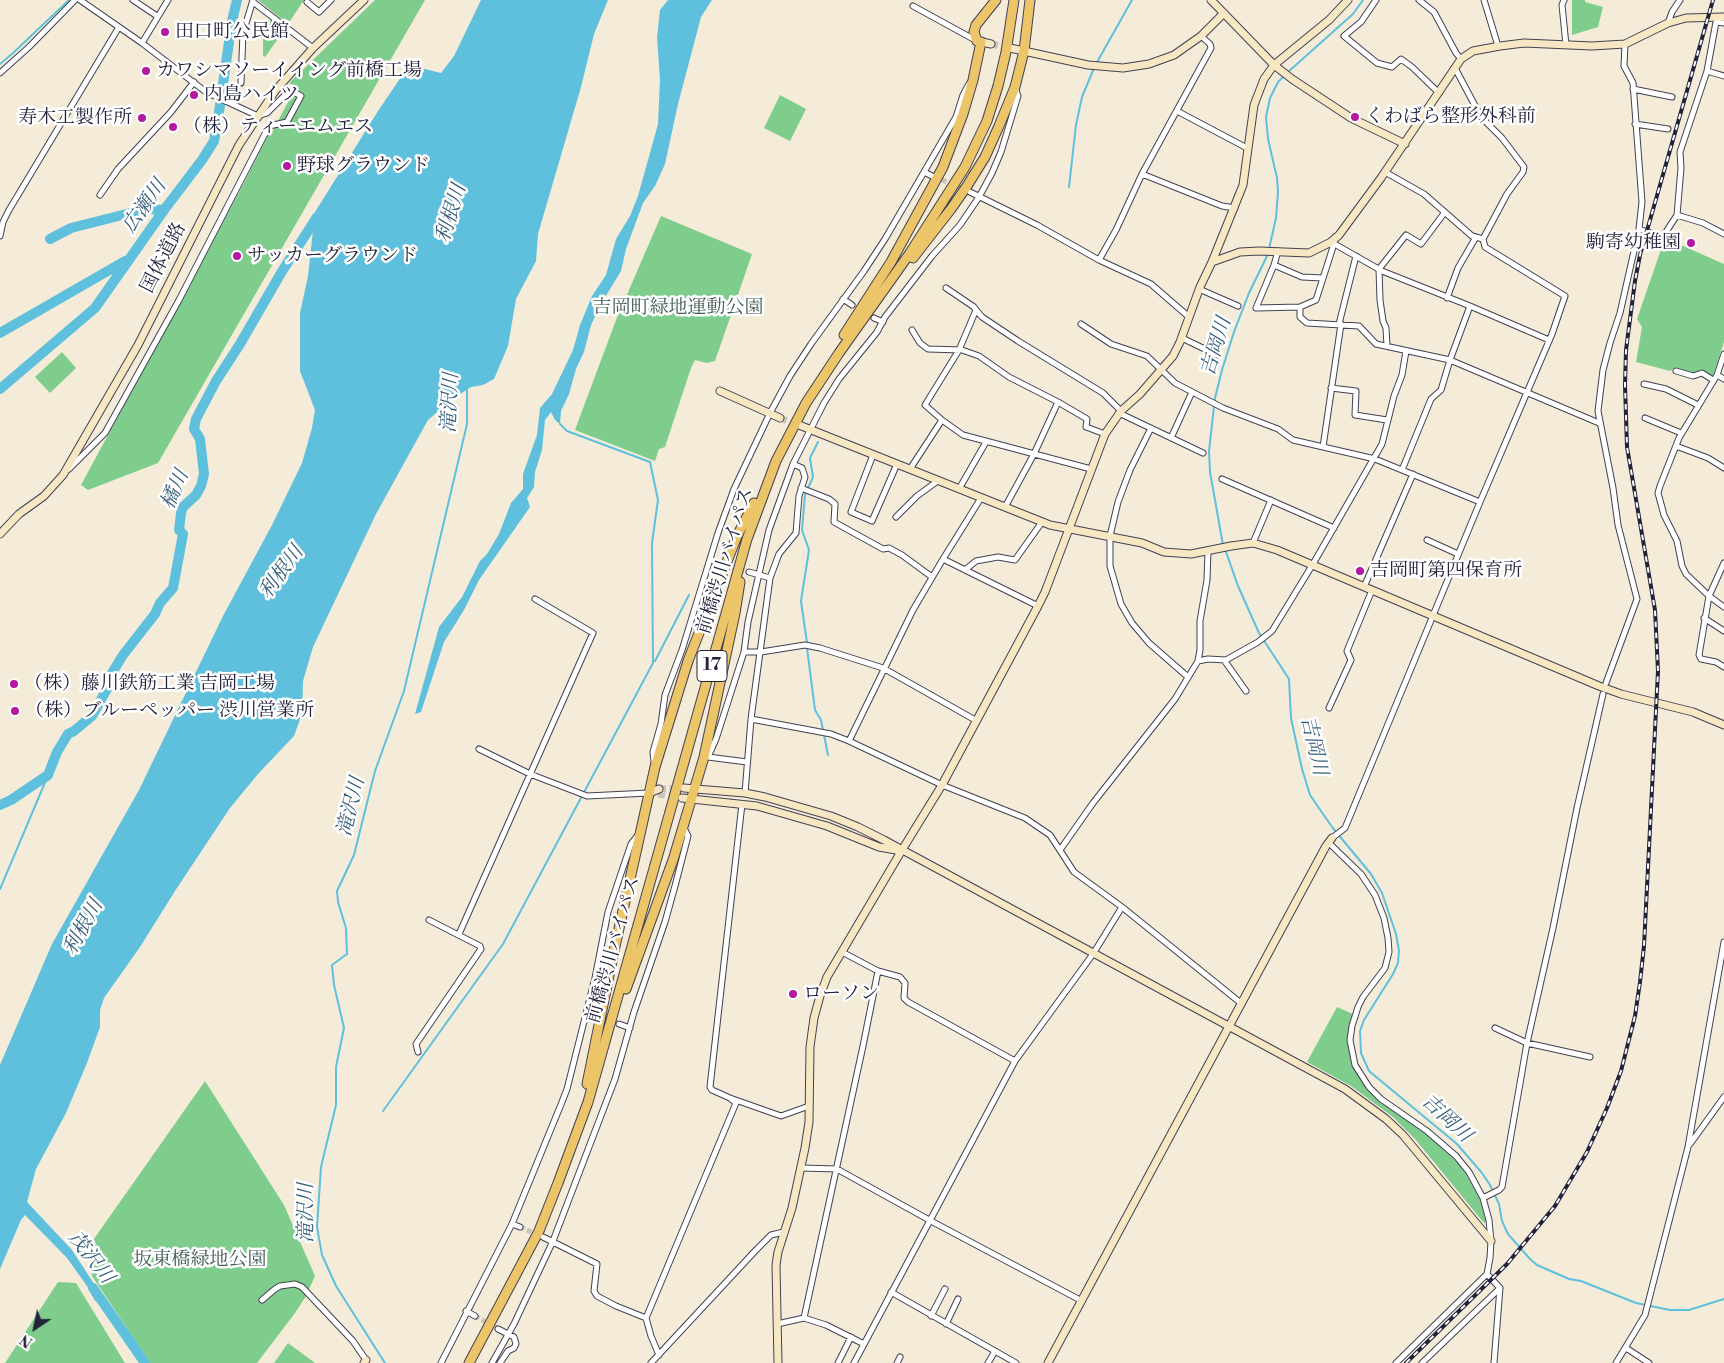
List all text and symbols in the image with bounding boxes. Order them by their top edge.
place label: 田口町公民館 [175,21,289,43]
marker: 田口町公民館 [159,26,171,38]
place label: カワシマソーイイング前橋工場 [156,60,422,82]
marker: カワシマソーイイング前橋工場 [140,65,152,77]
place label: 内島ハイツ [204,84,299,106]
marker: 内島ハイツ [188,89,200,101]
place label: くわばら整形外科前 [1365,106,1536,128]
place label: 寿木工製作所 [18,107,132,129]
marker: くわばら整形外科前 [1349,111,1361,123]
marker: 寿木工製作所 [136,112,148,124]
place label: （株）ティーエムエス [183,116,373,138]
marker: （株）ティーエムエス [167,121,179,133]
place label: 野球グラウンド [297,155,430,177]
marker: 野球グラウンド [281,160,293,172]
water label: 広瀬川 [118,176,172,238]
water label: 利根川 [432,182,472,246]
street label: 国体道路 [137,219,191,297]
place label: 駒寄幼稚園 [1586,232,1681,254]
marker: 駒寄幼稚園 [1685,237,1697,249]
place label: サッカーグラウンド [247,245,418,267]
marker: サッカーグラウンド [231,250,243,262]
park label: 吉岡町緑地運動公園 [593,297,763,319]
water label: 吉岡川 [1197,315,1237,379]
water label: 滝沢川 [437,372,465,434]
water label: 橘川 [157,467,195,513]
street label: 前橋渋川バイパス [693,485,759,637]
water label: 利根川 [255,542,309,604]
place label: 吉岡町第四保育所 [1370,560,1522,582]
marker: 吉岡町第四保育所 [1354,565,1366,577]
road number: 17 [697,650,727,681]
place label: （株）藤川鉄筋工業 吉岡工場 [24,673,275,695]
marker: （株）藤川鉄筋工業 吉岡工場 [8,678,20,690]
place label: （株）ブルーペッパー 渋川営業所 [25,700,314,722]
marker: （株）ブルーペッパー 渋川営業所 [9,705,21,717]
water label: 吉岡川 [1295,714,1331,778]
water label: 滝沢川 [333,775,371,839]
street label: 前橋渋川バイパス [582,874,646,1026]
water label: 利根川 [59,896,109,960]
place label: ローソン [803,983,879,1005]
marker: ローソン [787,988,799,1000]
water label: 吉岡川 [1416,1090,1476,1148]
water label: 滝沢川 [295,1183,319,1243]
water label: 茂沢川 [62,1227,118,1289]
park label: 坂東橋緑地公園 [134,1249,266,1271]
north arrow [10,1303,60,1353]
text: N [17,1330,36,1351]

